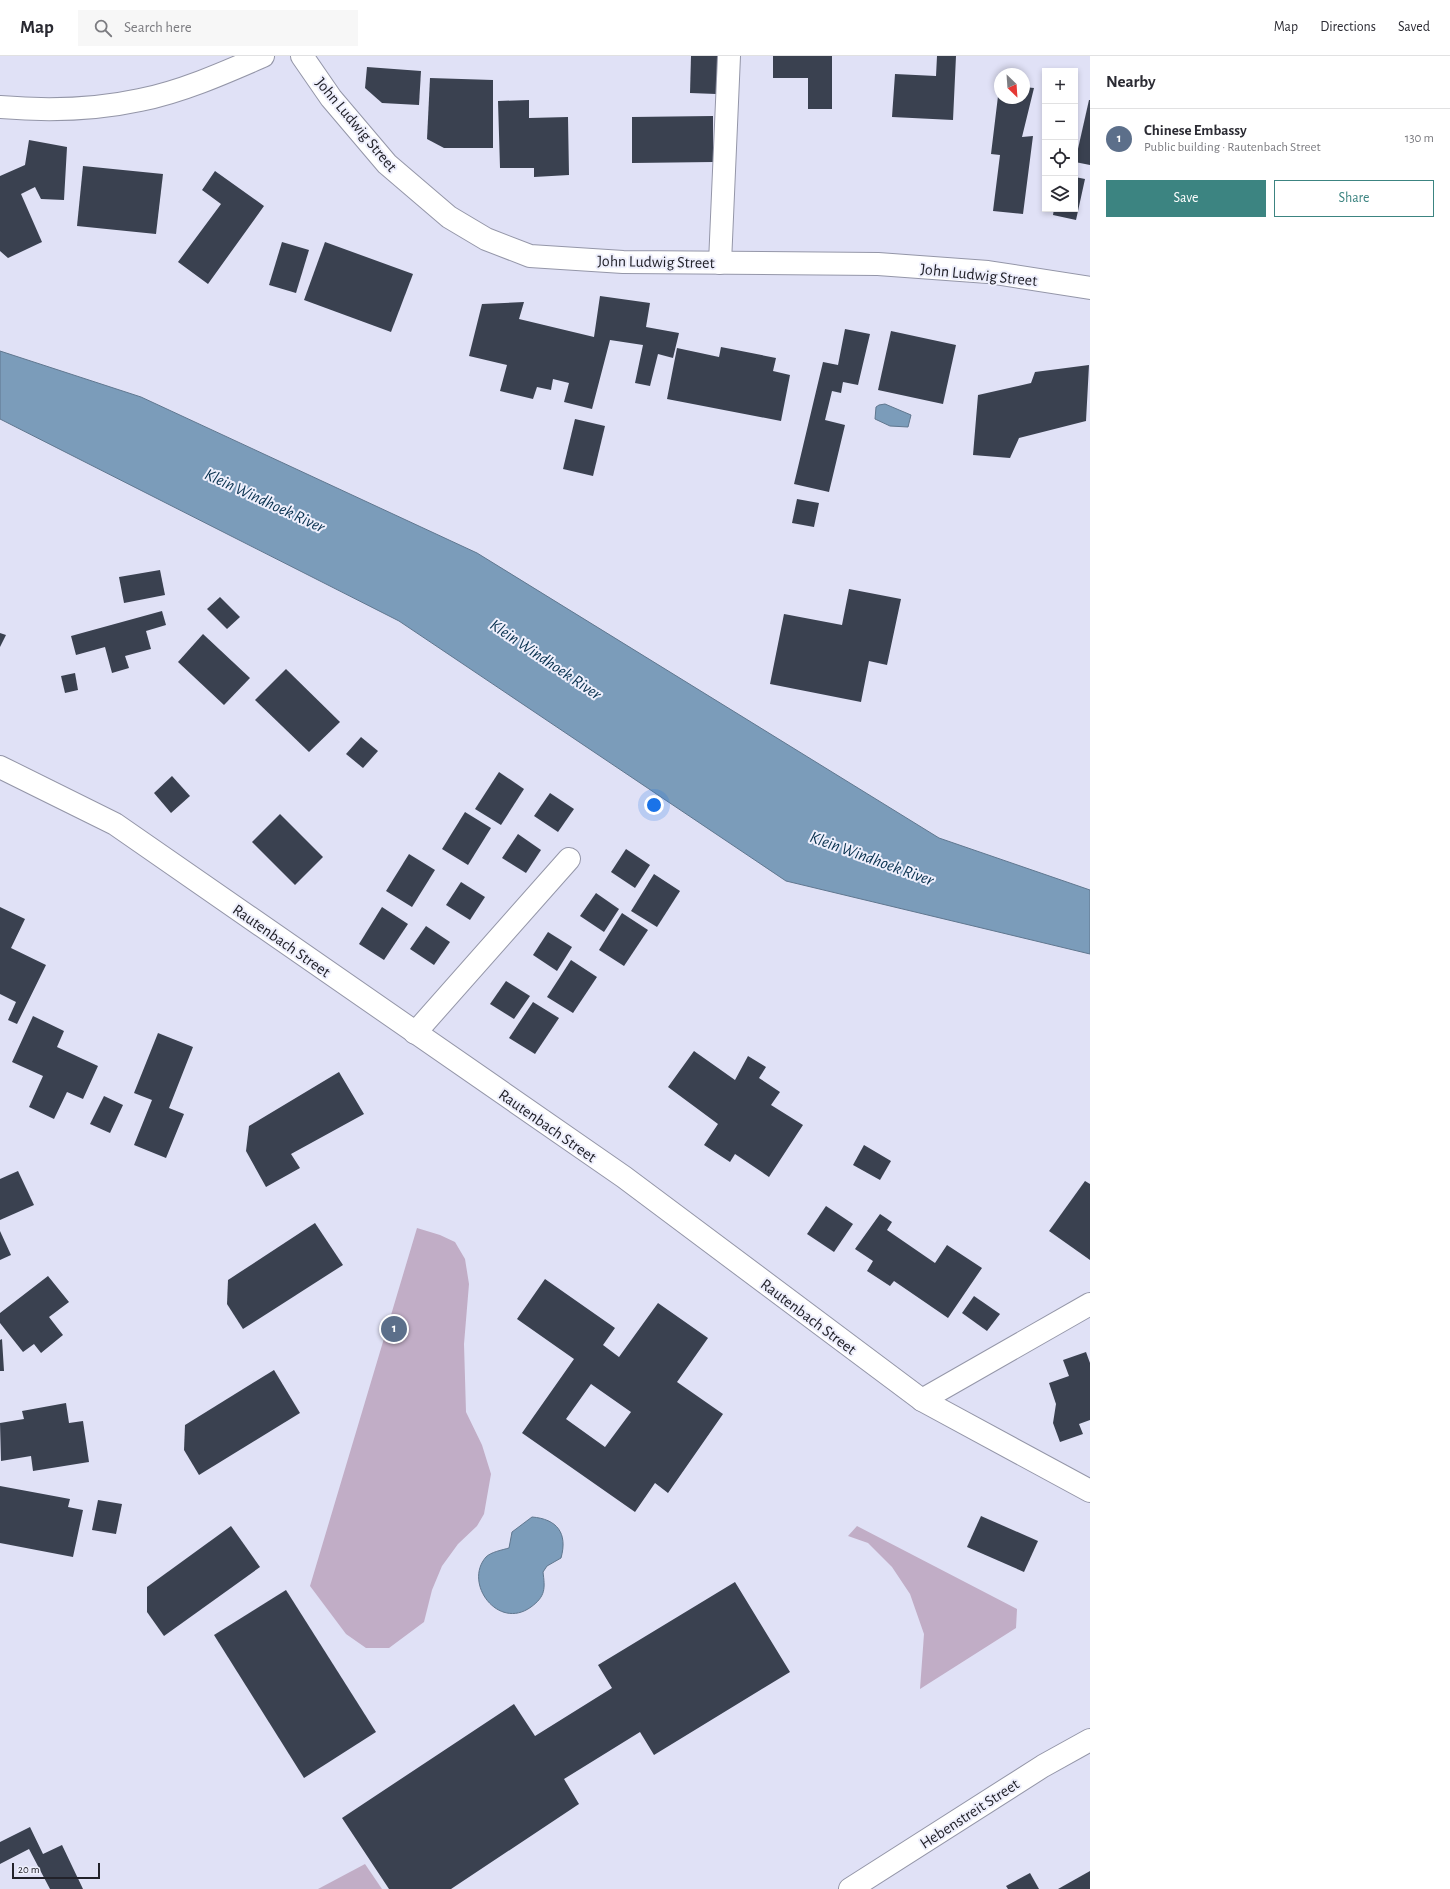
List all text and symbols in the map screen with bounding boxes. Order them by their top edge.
search box [78,10,358,46]
icon: search [92,17,114,39]
text: Map [20,18,54,37]
text: Search here [124,20,192,35]
text: Map [1274,20,1298,34]
text: Directions [1320,20,1376,34]
text: Saved [1398,20,1430,34]
north arrow [994,68,1030,104]
map controls [1042,68,1078,212]
button: + [1042,68,1078,104]
text: Nearby [1106,73,1156,90]
street label: John Ludwig Street [312,75,400,175]
button: − [1042,104,1078,140]
text: Chinese Embassy [1144,123,1247,138]
text: 1 [1117,132,1121,145]
text: 130 m [1405,132,1434,145]
button: locate [1042,140,1078,176]
text: Public building · Rautenbach Street [1144,141,1321,154]
button: layers [1042,176,1078,212]
button: Save [1106,180,1266,217]
button: Share [1274,180,1434,217]
street label: John Ludwig Street [597,253,715,271]
street label: John Ludwig Street [920,261,1038,289]
water label: Klein Windhoek River [202,465,328,536]
water label: Klein Windhoek River [487,616,605,703]
your location [644,795,664,815]
water label: Klein Windhoek River [808,828,936,889]
street label: Rautenbach Street [230,901,333,980]
street label: Rautenbach Street [496,1086,599,1165]
street label: Rautenbach Street [758,1276,859,1358]
pin: 1 [381,1314,407,1344]
street label: Hebenstreit Street [917,1776,1022,1852]
scale bar [12,1861,100,1880]
text: 20 m [18,1864,39,1875]

